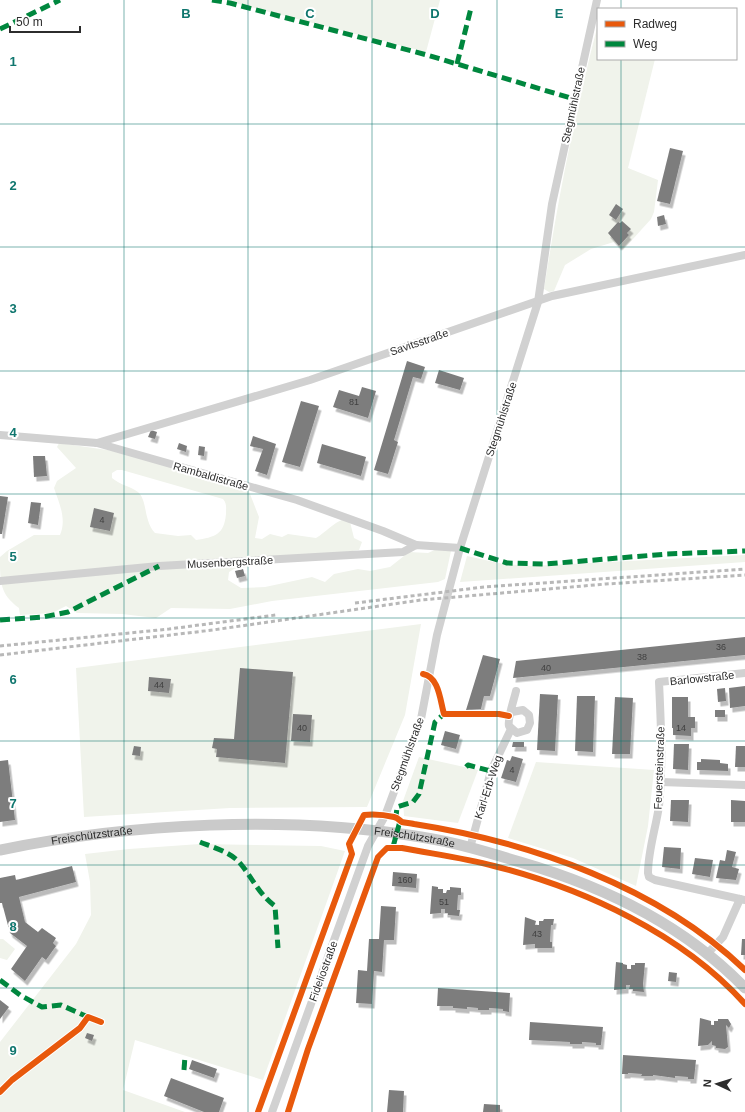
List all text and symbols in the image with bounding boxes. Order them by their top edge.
text: B [181,6,191,21]
text: C [305,6,315,21]
text: D [430,6,440,21]
text: E [555,6,564,21]
scale bar [10,8,80,34]
legend [597,8,737,60]
text: 50 m [16,15,43,29]
text: Radweg [633,17,677,31]
text: Weg [633,37,657,51]
text: 1 [9,54,17,69]
street label: Stegmühlstraße [559,66,587,144]
text: 2 [9,178,17,193]
text: 3 [9,301,17,316]
street label: Savitsstraße [388,326,450,358]
street label: Stegmühlstraße [483,380,519,458]
house number: 81 [349,397,359,407]
text: 4 [9,425,17,440]
street label: Rambaldistraße [172,460,250,492]
house number: 4 [99,515,105,525]
text: 5 [9,549,17,564]
street label: Musenbergstraße [187,554,273,570]
house number: 36 [716,642,726,652]
house number: 38 [637,652,647,662]
house number: 40 [541,663,551,673]
street label: Barlowstraße [669,669,735,687]
text: 6 [9,672,17,687]
house number: 44 [154,680,164,690]
street label: Stegmühlstraße [388,715,426,793]
house number: 40 [297,723,307,733]
house number: 14 [676,723,686,733]
street label: Feuersteinstraße [652,726,666,810]
street label: Karl-Erb-Weg [472,754,504,820]
house number: 4 [509,765,515,775]
text: 7 [9,796,17,811]
street label: Freischützstraße [50,824,133,847]
street label: Freischützstraße [373,825,456,850]
house number: 160 [397,875,413,885]
house number: 51 [439,897,449,907]
text: 8 [9,919,17,934]
house number: 43 [532,929,542,939]
street label: Fideliostraße [306,939,340,1003]
text: 9 [9,1043,17,1058]
north arrow [697,1064,737,1104]
text: N [701,1079,713,1088]

